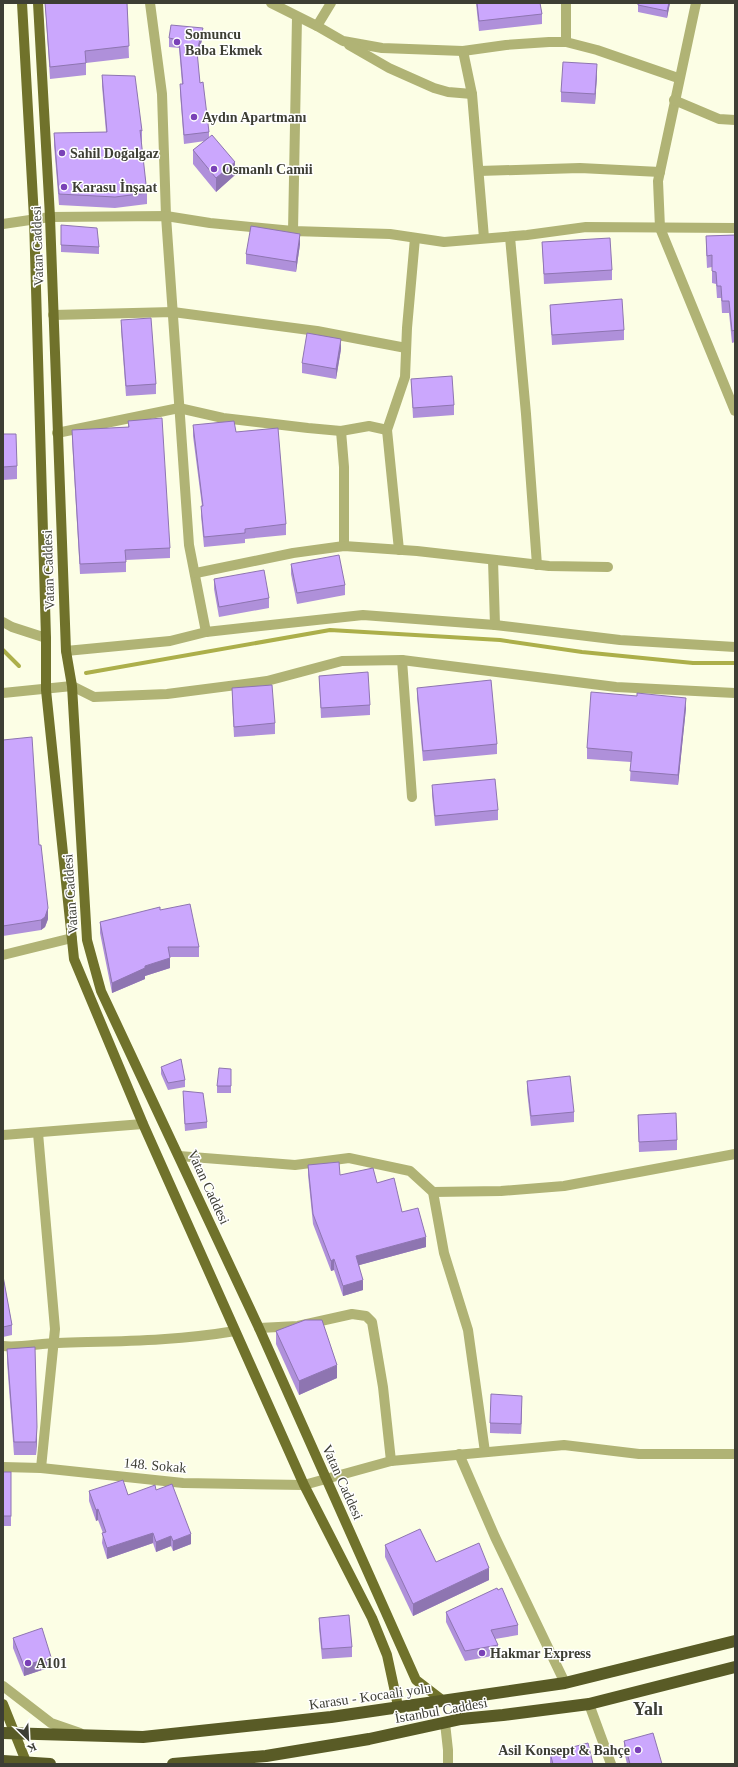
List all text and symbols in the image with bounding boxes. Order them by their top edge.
place label: Somuncu Baba Ekmek [185,27,263,58]
marker: Somuncu Baba Ekmek [172,37,182,47]
place label: Aydın Apartmanı [202,110,306,125]
marker: Aydın Apartmanı [189,112,199,122]
place label: Sahil Doğalgaz [70,146,159,161]
marker: Sahil Doğalgaz [57,148,67,158]
place label: Osmanlı Camii [222,162,313,177]
marker: Osmanlı Camii [209,164,219,174]
place label: Karasu İnşaat [72,179,158,195]
marker: Karasu İnşaat [59,182,69,192]
street label: Vatan Caddesi [29,205,46,286]
street label: Vatan Caddesi [40,529,57,610]
street label: Vatan Caddesi [60,853,81,935]
street label: Vatan Caddesi [185,1148,232,1227]
street label: Vatan Caddesi [319,1442,366,1522]
street label: 148. Sokak [123,1455,187,1476]
place label: Hakmar Express [490,1646,592,1661]
marker: Hakmar Express [477,1648,487,1658]
place label: A101 [36,1656,67,1671]
marker: A101 [23,1658,33,1668]
street label: Karasu - Kocaali yolu [308,1680,432,1712]
street label: İstanbul Caddesi [394,1695,489,1726]
district label: Yalı [633,1699,663,1719]
north arrow [8,1719,48,1759]
text: K [25,1741,38,1756]
place label: Asil Konsept & Bahçe [498,1743,630,1758]
marker: Asil Konsept & Bahçe [633,1745,643,1755]

